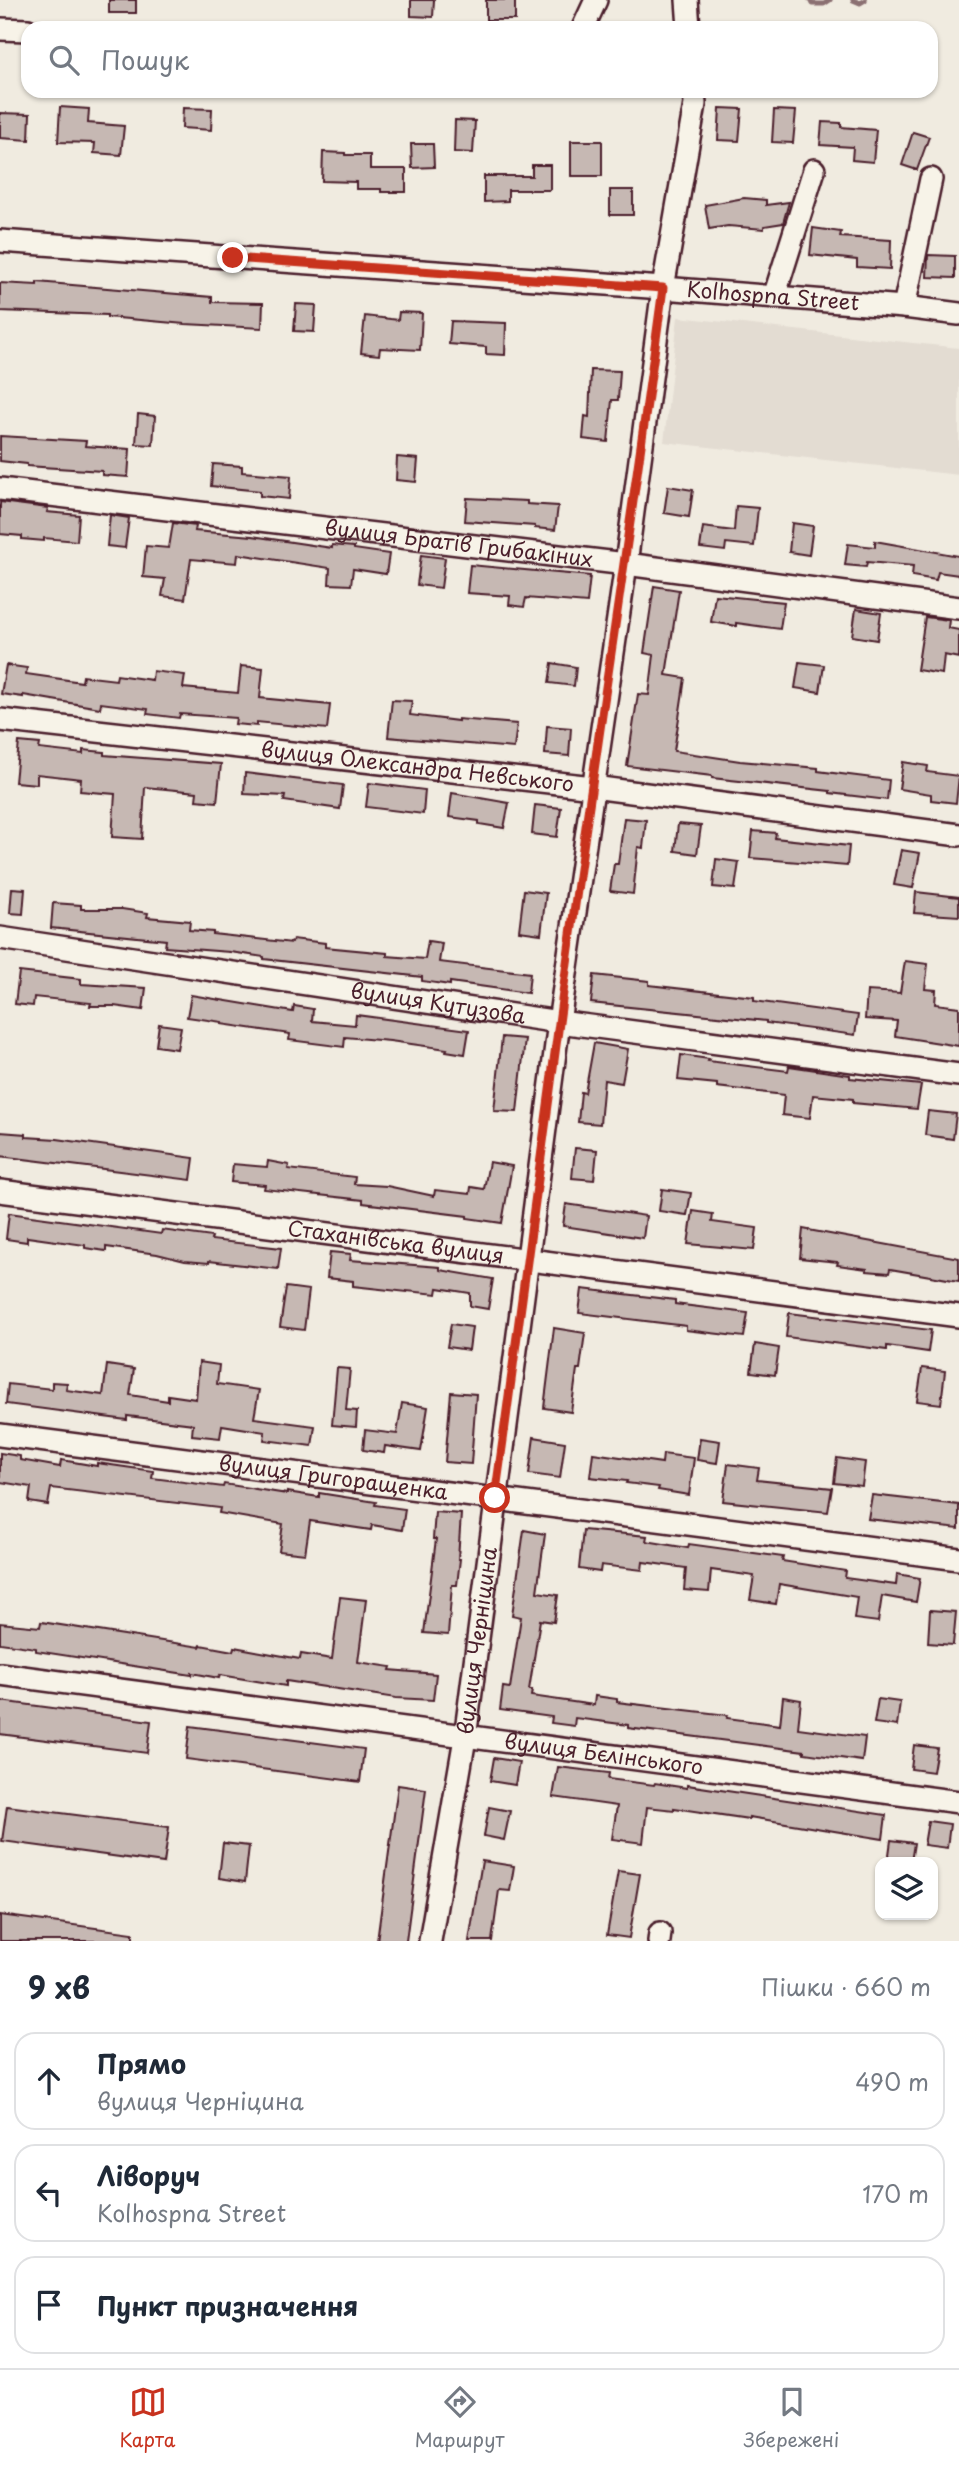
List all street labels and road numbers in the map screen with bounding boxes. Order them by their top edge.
street label: Kolhospna Street [686,272,861,317]
street label: вулиця Братів Грибакіних [323,510,595,574]
street label: вулиця Олександра Невського [259,732,576,799]
street label: вулиця Кутузова [349,973,528,1031]
street label: Стаханівська вулиця [286,1211,506,1271]
street label: вулиця Григоращенка [217,1445,450,1507]
street label: вулиця Черніцина [448,1544,504,1736]
street label: вулиця Бєлінського [502,1723,705,1782]

